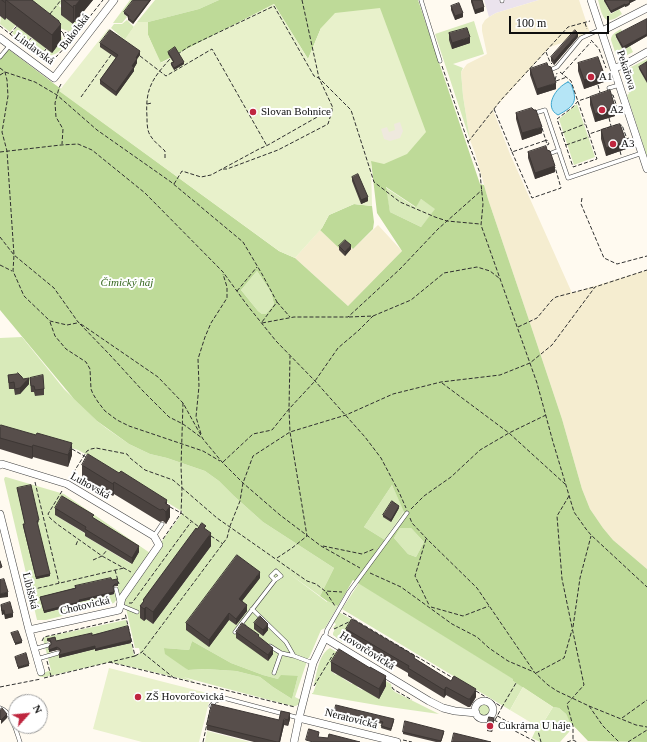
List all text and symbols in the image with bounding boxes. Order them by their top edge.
scale bar [511,8,611,34]
street label: Bukolská [57,11,93,53]
text: 100 m [516,16,546,30]
street label: Lindavská [12,30,56,68]
street label: Pekařova [613,48,639,92]
place label: A1 [599,70,612,84]
marker: A1 [586,72,596,82]
place label: A2 [610,103,623,117]
place label: Slovan Bohnice [261,105,331,119]
marker: A2 [597,105,607,115]
marker: Slovan Bohnice [248,107,258,117]
place label: A3 [621,137,634,151]
marker: A3 [608,139,618,149]
park label: Čimický háj [101,276,153,290]
street label: Luhovská [68,470,112,502]
street label: Libišská [19,571,41,611]
street label: Chotovická [59,594,111,618]
street label: Hovorčovická [337,629,397,673]
place label: ZŠ Hovorčovická [146,690,224,704]
marker: ZŠ Hovorčovická [133,692,143,702]
north arrow [8,694,48,734]
text: N [31,703,45,715]
street label: Neratovická [323,706,379,732]
place label: Cukrárna U háje [498,719,571,733]
marker: Cukrárna U háje [485,721,495,731]

